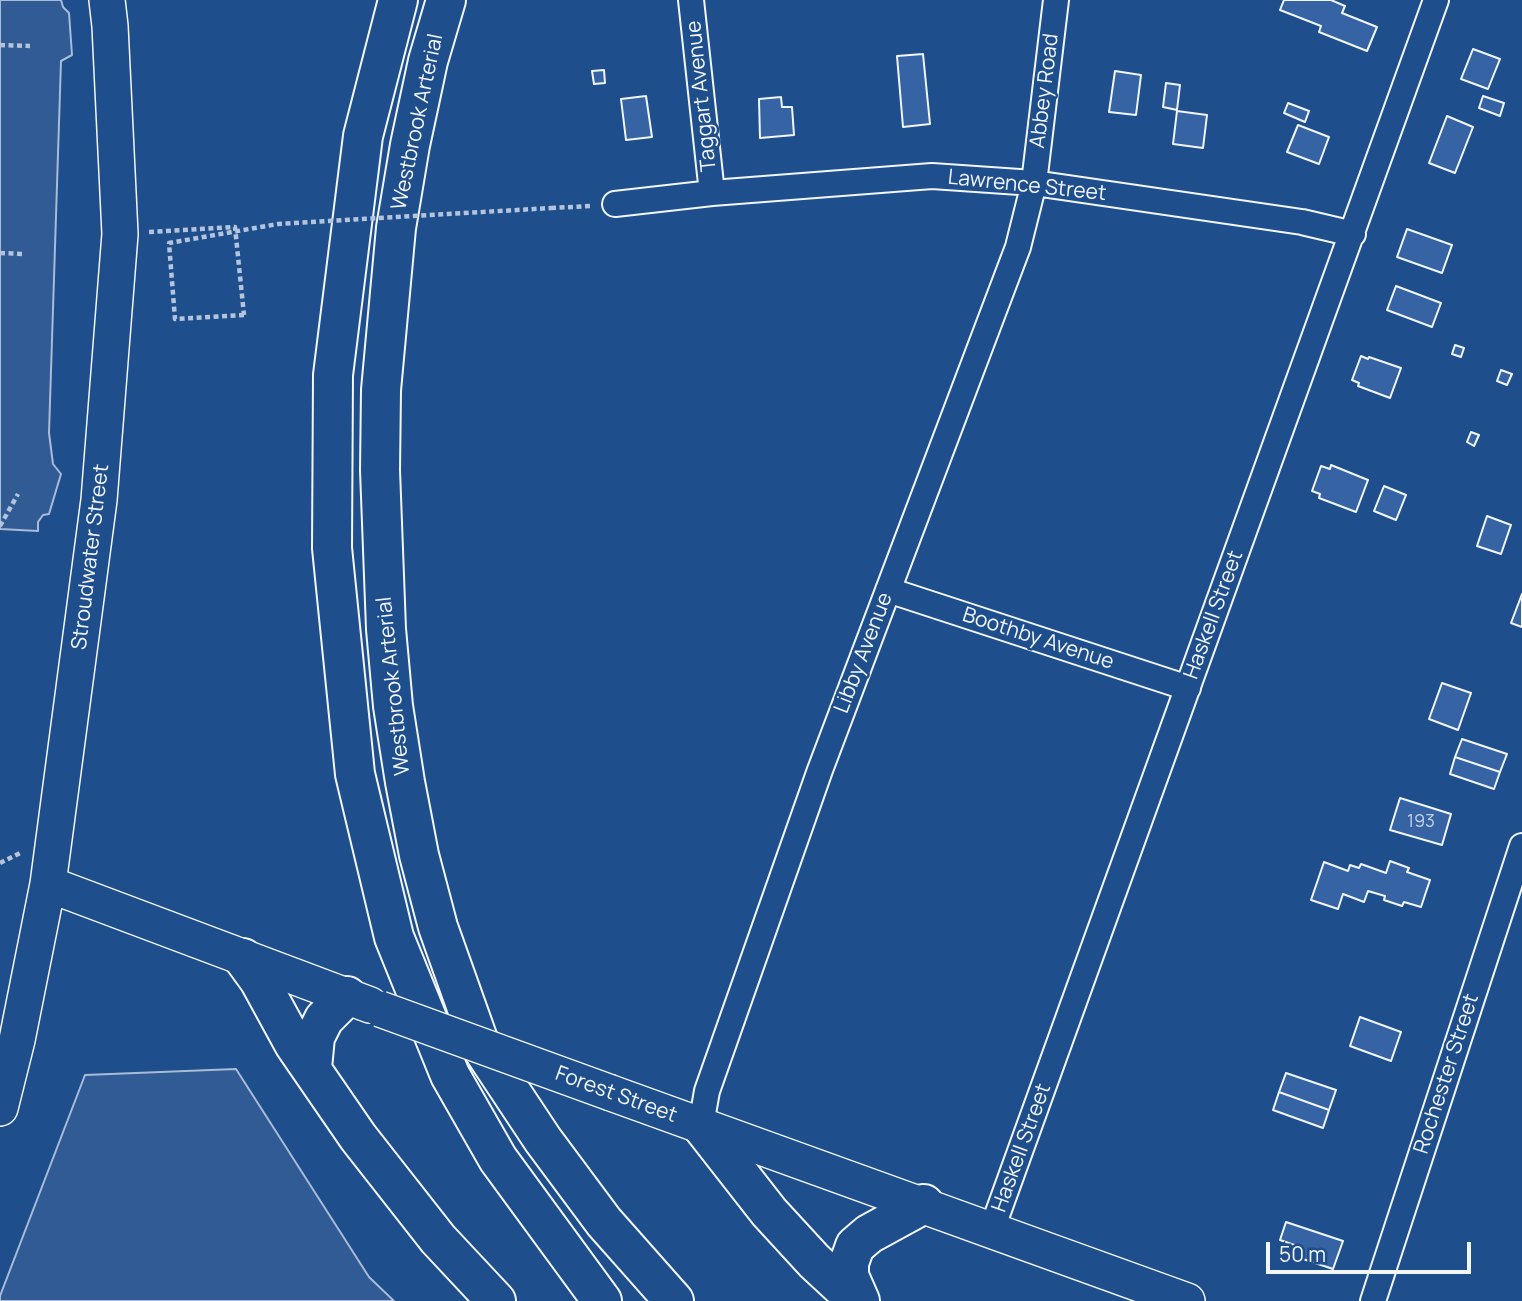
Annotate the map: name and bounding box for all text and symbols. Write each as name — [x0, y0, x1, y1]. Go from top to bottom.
street label: Taggart Avenue — [682, 19, 722, 173]
street label: Westbrook Arterial — [387, 32, 449, 212]
street label: Abbey Road — [1025, 32, 1065, 150]
street label: Lawrence Street — [946, 165, 1108, 207]
street label: Stroudwater Street — [67, 463, 115, 651]
street label: Haskell Street — [1179, 547, 1249, 683]
street label: Libby Avenue — [829, 589, 899, 717]
street label: Westbrook Arterial — [372, 595, 416, 777]
street label: Boothby Avenue — [959, 603, 1117, 675]
house number: 193 — [1407, 811, 1435, 833]
street label: Rochester Street — [1409, 991, 1485, 1157]
street label: Forest Street — [552, 1061, 680, 1129]
street label: Haskell Street — [987, 1080, 1057, 1216]
scale bar — [1270, 1228, 1475, 1272]
text: 50 m — [1279, 1240, 1326, 1268]

